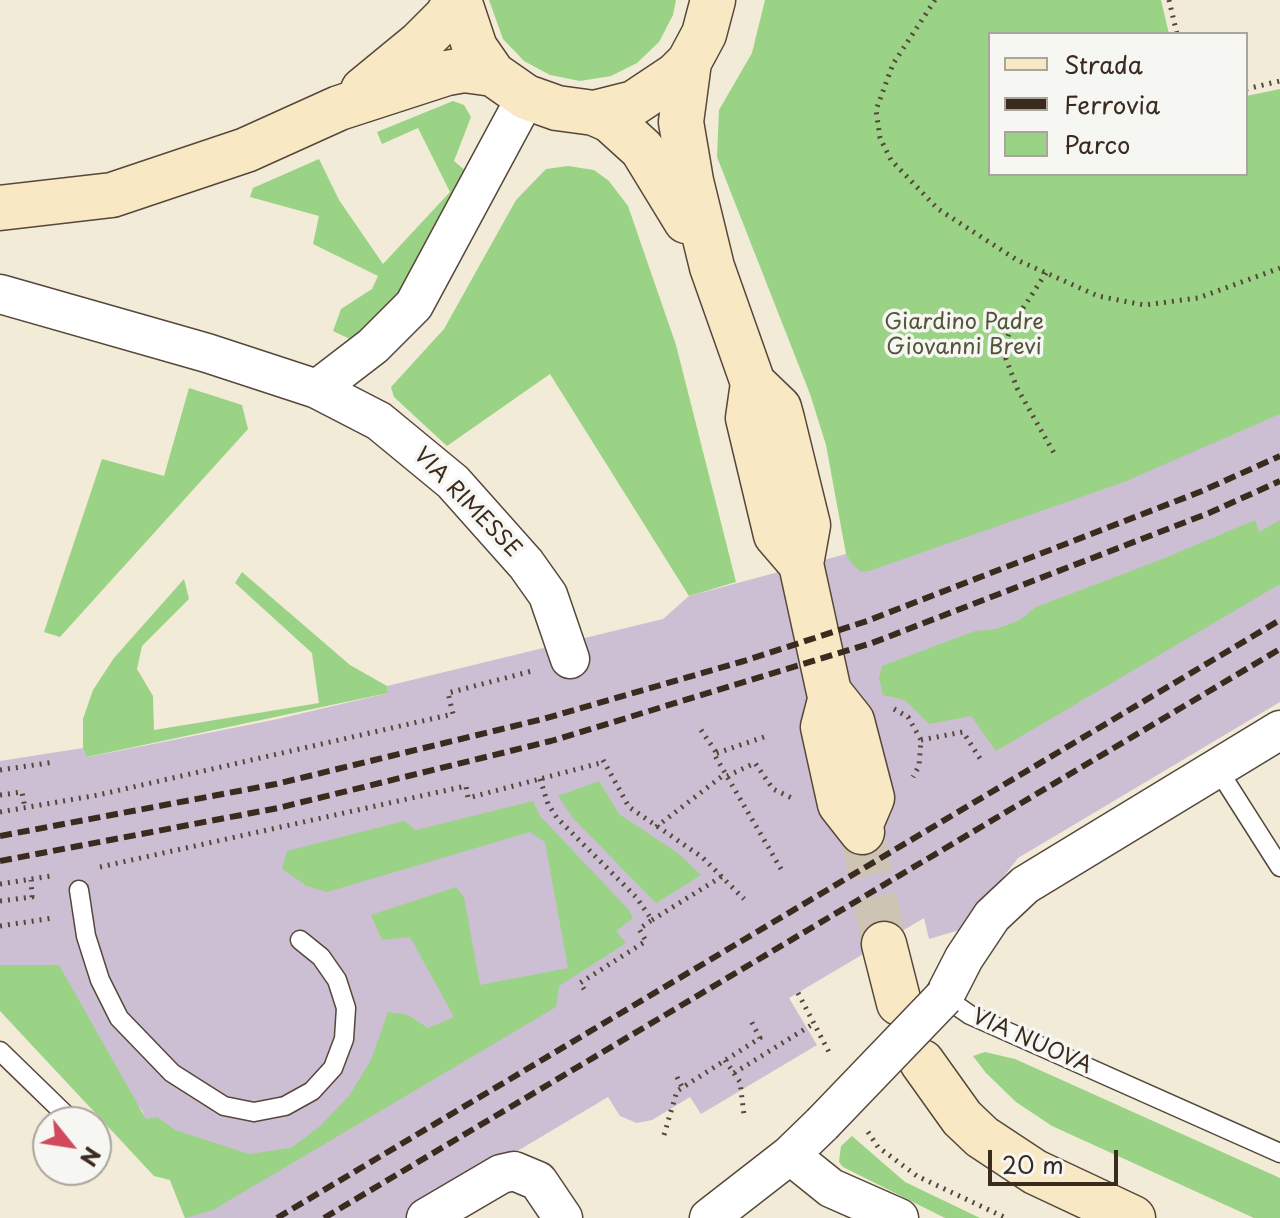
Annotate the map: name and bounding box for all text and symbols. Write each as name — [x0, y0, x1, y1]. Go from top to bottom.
legend — [988, 32, 1248, 176]
text: Strada — [1064, 46, 1143, 82]
text: Ferrovia — [1064, 86, 1160, 122]
text: Parco — [1064, 126, 1130, 162]
park label: Giardino Padre Giovanni Brevi — [884, 310, 1044, 362]
street label: VIA RIMESSE — [408, 443, 526, 563]
street label: VIA NUOVA — [968, 1004, 1096, 1080]
north arrow — [32, 1106, 112, 1186]
scale bar — [992, 1134, 1122, 1184]
text: N — [73, 1141, 110, 1173]
text: 20 m — [1002, 1146, 1064, 1182]

